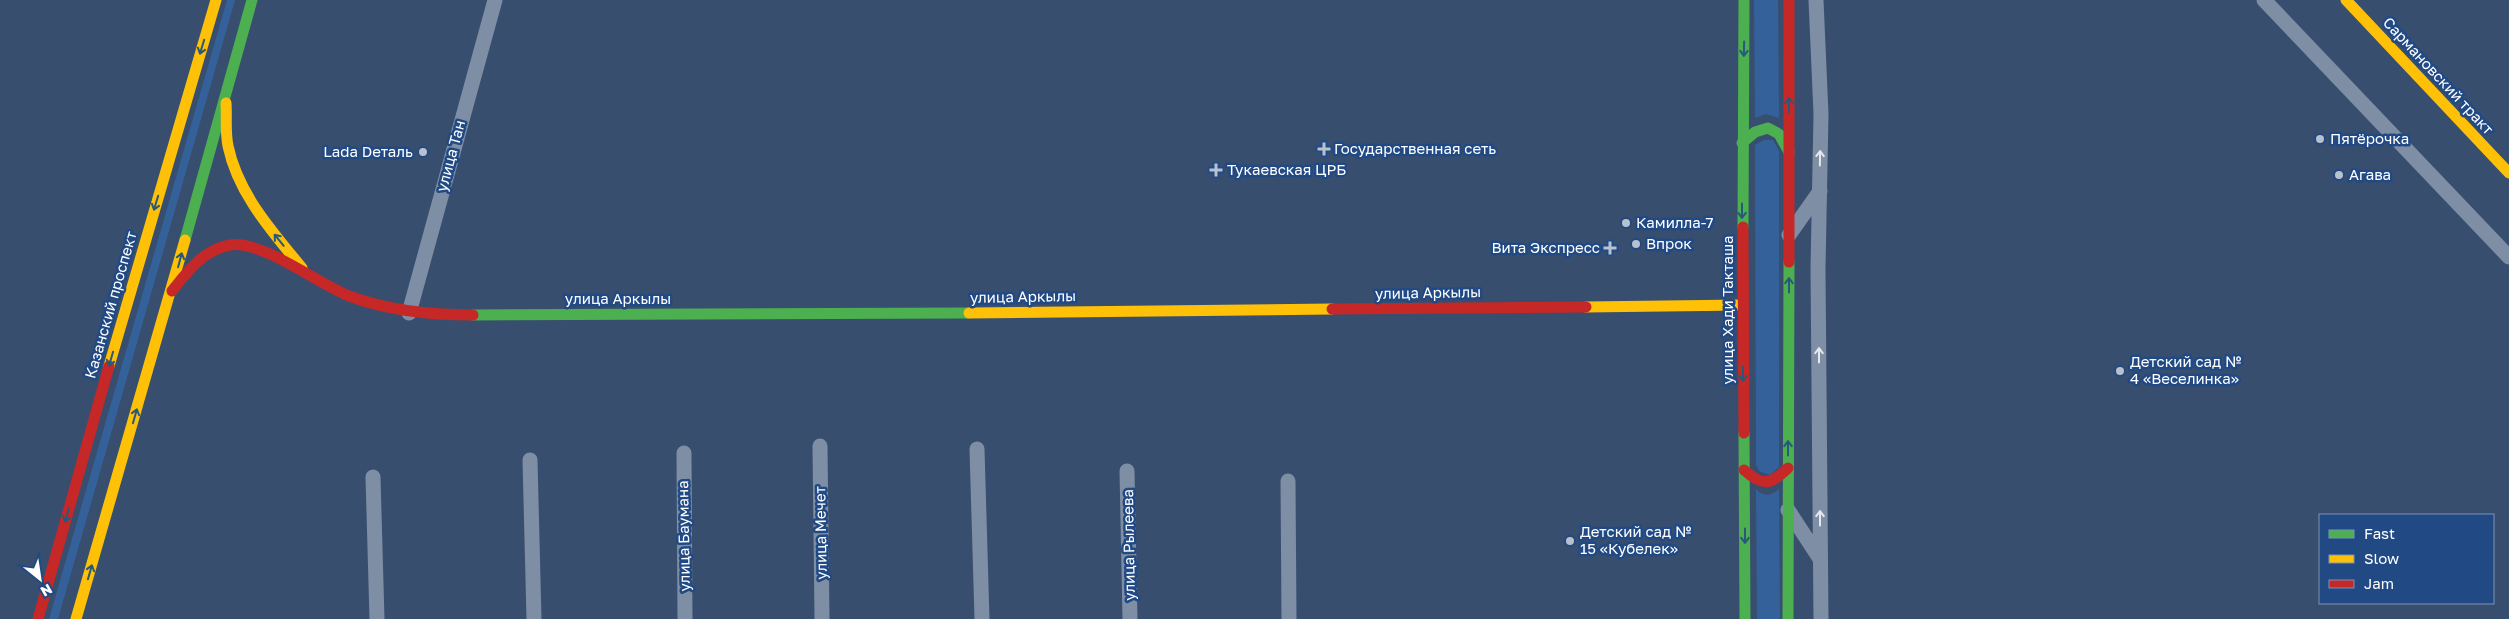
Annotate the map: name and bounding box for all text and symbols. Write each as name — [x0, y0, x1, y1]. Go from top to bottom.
street label: Сармановский тракт — [2380, 13, 2498, 138]
one-way arrow — [197, 38, 207, 54]
one-way arrow — [1739, 40, 1748, 56]
one-way arrow — [1784, 98, 1794, 114]
street label: улица Тан — [432, 118, 468, 193]
place label: Пятёрочка — [2330, 129, 2409, 147]
marker: Пятёрочка — [2314, 133, 2326, 145]
place label: Государственная сеть — [1334, 139, 1496, 157]
place label: Lada Dеталь — [323, 142, 413, 160]
marker: Государственная сеть — [1318, 143, 1330, 155]
marker: Lada Dеталь — [417, 146, 429, 158]
one-way arrow — [1815, 150, 1825, 166]
place label: Тукаевская ЦРБ — [1227, 160, 1346, 178]
marker: Тукаевская ЦРБ — [1209, 163, 1223, 177]
place label: Агава — [2349, 165, 2391, 183]
marker: Агава — [2333, 169, 2345, 181]
one-way arrow — [151, 194, 161, 210]
one-way arrow — [1737, 202, 1747, 219]
place label: Камилла-7 — [1636, 213, 1714, 231]
marker: Камилла-7 — [1620, 217, 1632, 229]
street label: Казанский проспект — [80, 228, 140, 380]
one-way arrow — [274, 234, 285, 247]
place label: Впрок — [1646, 234, 1692, 252]
street label: улица Хади Такташа — [1718, 235, 1736, 385]
place label: Вита Экспресс — [1492, 238, 1600, 256]
marker: Впрок — [1630, 238, 1642, 250]
marker: Вита Экспресс — [1604, 242, 1616, 254]
one-way arrow — [176, 252, 185, 268]
one-way arrow — [1784, 278, 1794, 294]
street label: улица Аркылы — [1375, 282, 1481, 302]
street label: улица Аркылы — [970, 286, 1076, 306]
street label: улица Аркылы — [565, 289, 671, 307]
one-way arrow — [1814, 348, 1824, 364]
one-way arrow — [105, 350, 115, 366]
place label: Детский сад № 4 «Веселинка» — [2130, 352, 2241, 387]
one-way arrow — [1738, 365, 1748, 381]
marker: Детский сад № 4 «Веселинка» — [2114, 365, 2126, 377]
one-way arrow — [131, 409, 141, 425]
one-way arrow — [1783, 440, 1793, 456]
street label: улица Баумана — [673, 480, 693, 592]
street label: улица Мечет — [810, 485, 830, 580]
street label: улица Рылеева — [1118, 489, 1138, 601]
one-way arrow — [62, 507, 71, 523]
one-way arrow — [1815, 510, 1825, 526]
legend — [2319, 514, 2494, 604]
place label: Детский сад № 15 «Кубелек» — [1580, 522, 1691, 557]
text: Fast — [2364, 524, 2395, 542]
one-way arrow — [1740, 528, 1750, 544]
marker: Детский сад № 15 «Кубелек» — [1564, 535, 1576, 547]
text: Slow — [2364, 549, 2399, 567]
north arrow — [15, 554, 65, 604]
one-way arrow — [85, 565, 95, 581]
text: Jam — [2364, 574, 2394, 592]
text: N — [38, 581, 56, 601]

